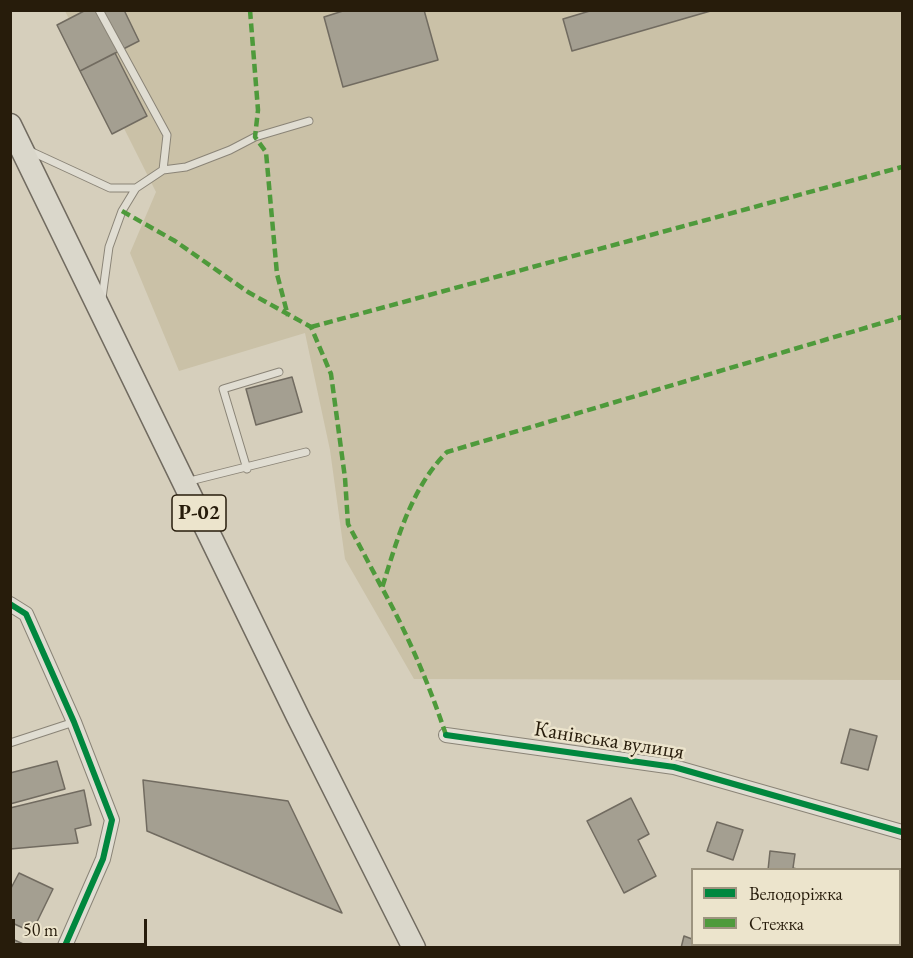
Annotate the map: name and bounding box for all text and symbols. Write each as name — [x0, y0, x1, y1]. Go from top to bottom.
road number: Р-02 — [172, 495, 226, 531]
street label: Канівська вулиця — [532, 716, 686, 766]
legend — [691, 868, 901, 946]
text: Велодоріжка — [749, 882, 843, 905]
scale bar — [15, 907, 150, 945]
text: Стежка — [749, 912, 804, 935]
text: 50 m — [23, 918, 58, 941]

